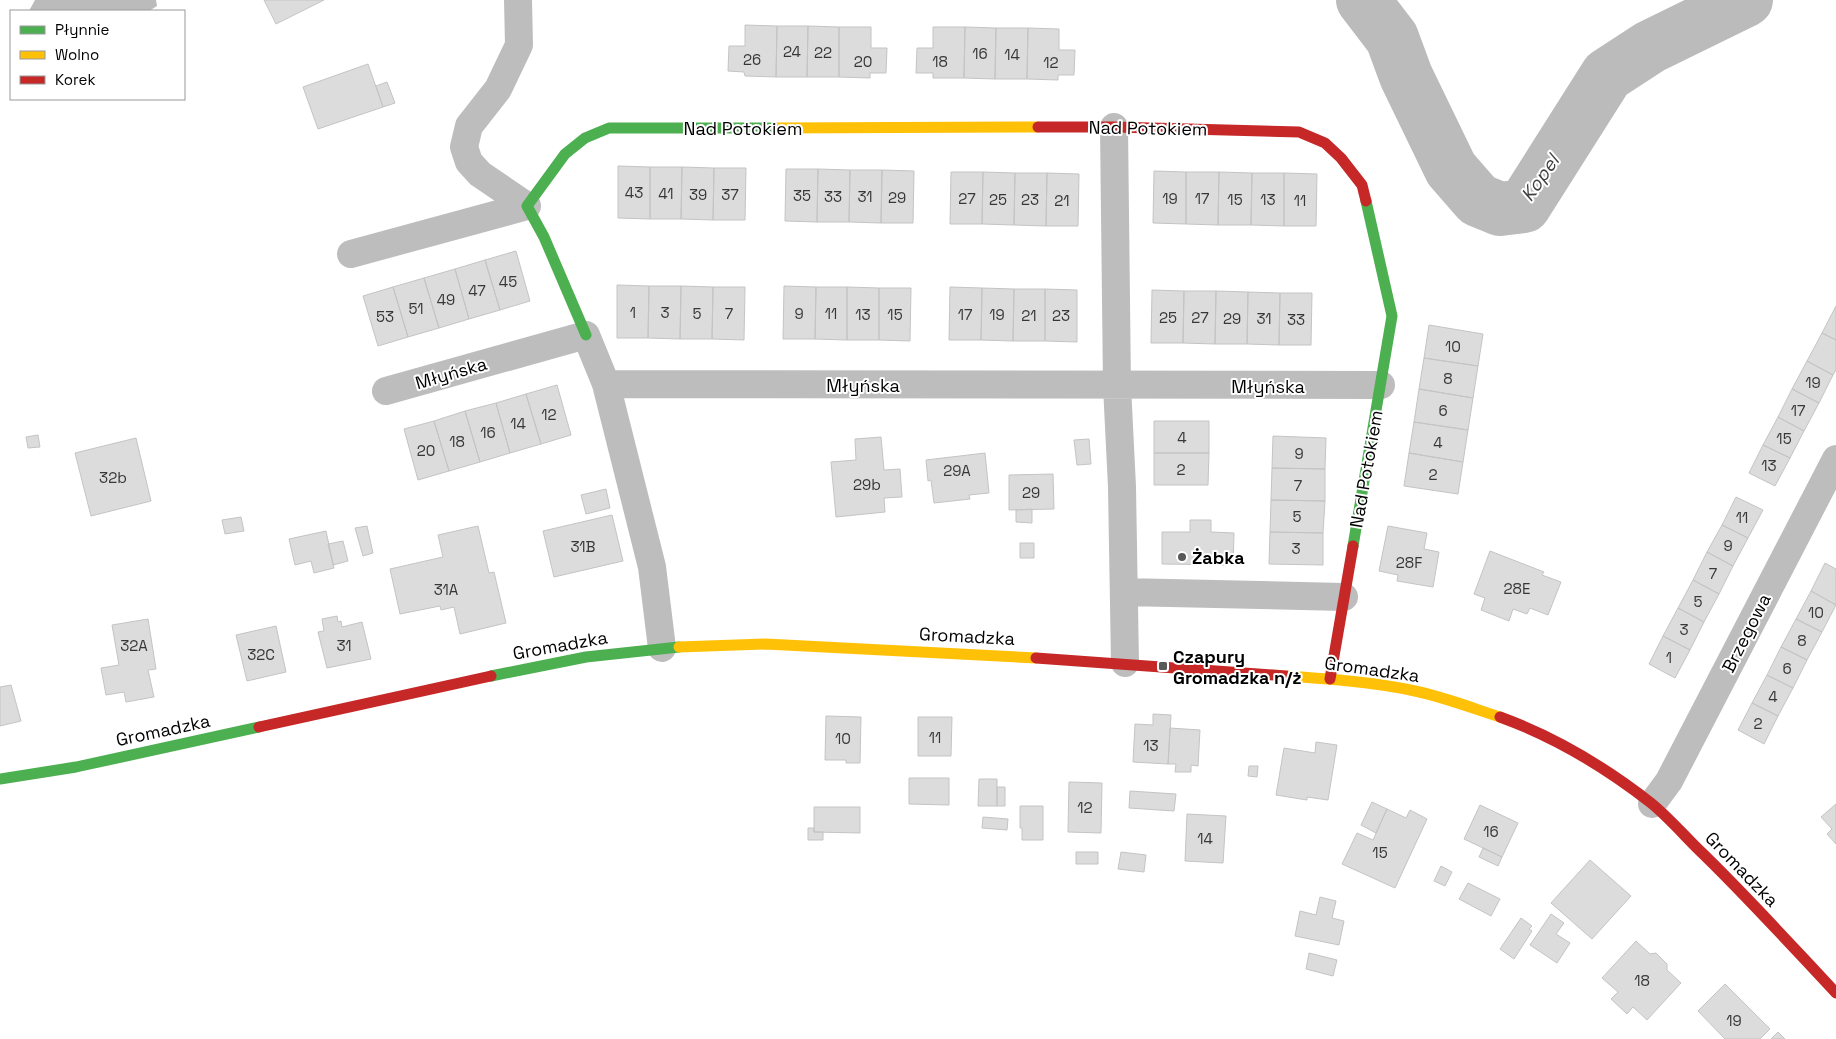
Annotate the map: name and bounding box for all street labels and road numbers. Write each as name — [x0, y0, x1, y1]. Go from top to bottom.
street label: Nad Potokiem — [1088, 115, 1208, 141]
street label: Nad Potokiem — [684, 117, 802, 140]
street label: Młyńska — [412, 352, 490, 394]
street label: Młyńska — [826, 374, 900, 397]
street label: Młyńska — [1231, 375, 1305, 398]
street label: Nad Potokiem — [1344, 408, 1388, 530]
street label: Brzegowa — [1716, 590, 1776, 676]
street label: Gromadzka — [919, 622, 1015, 650]
street label: Gromadzka — [511, 625, 609, 665]
street label: Gromadzka — [1323, 651, 1421, 687]
street label: Gromadzka — [114, 709, 212, 751]
street label: Gromadzka — [1700, 827, 1784, 911]

